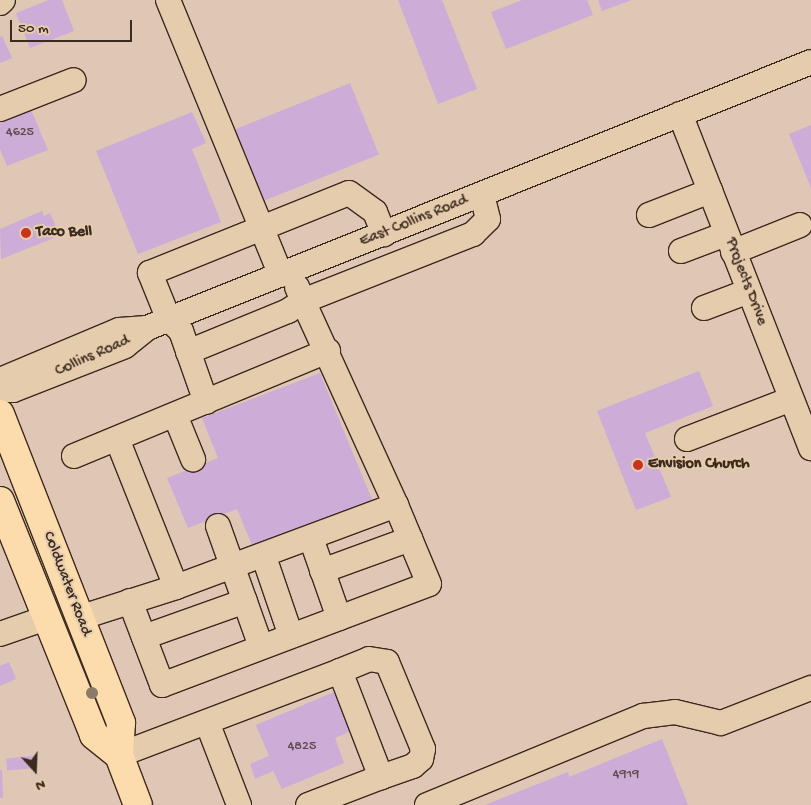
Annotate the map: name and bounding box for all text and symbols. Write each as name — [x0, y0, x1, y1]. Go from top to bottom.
scale bar — [12, 10, 135, 42]
text: 50 m — [18, 20, 49, 38]
house number: 4625 — [6, 125, 34, 141]
street label: East Collins Road — [357, 192, 471, 252]
place label: Taco Bell — [36, 223, 92, 243]
marker: Taco Bell — [20, 227, 32, 239]
street label: Projects Drive — [720, 236, 770, 328]
street label: Collins Road — [53, 332, 133, 382]
place label: Envision Church — [648, 455, 750, 475]
marker: Envision Church — [632, 459, 644, 471]
street label: Coldwater Road — [37, 529, 95, 639]
house number: 4825 — [288, 739, 316, 755]
north arrow — [10, 745, 60, 795]
house number: 4919 — [613, 767, 639, 783]
text: N — [33, 775, 48, 794]

